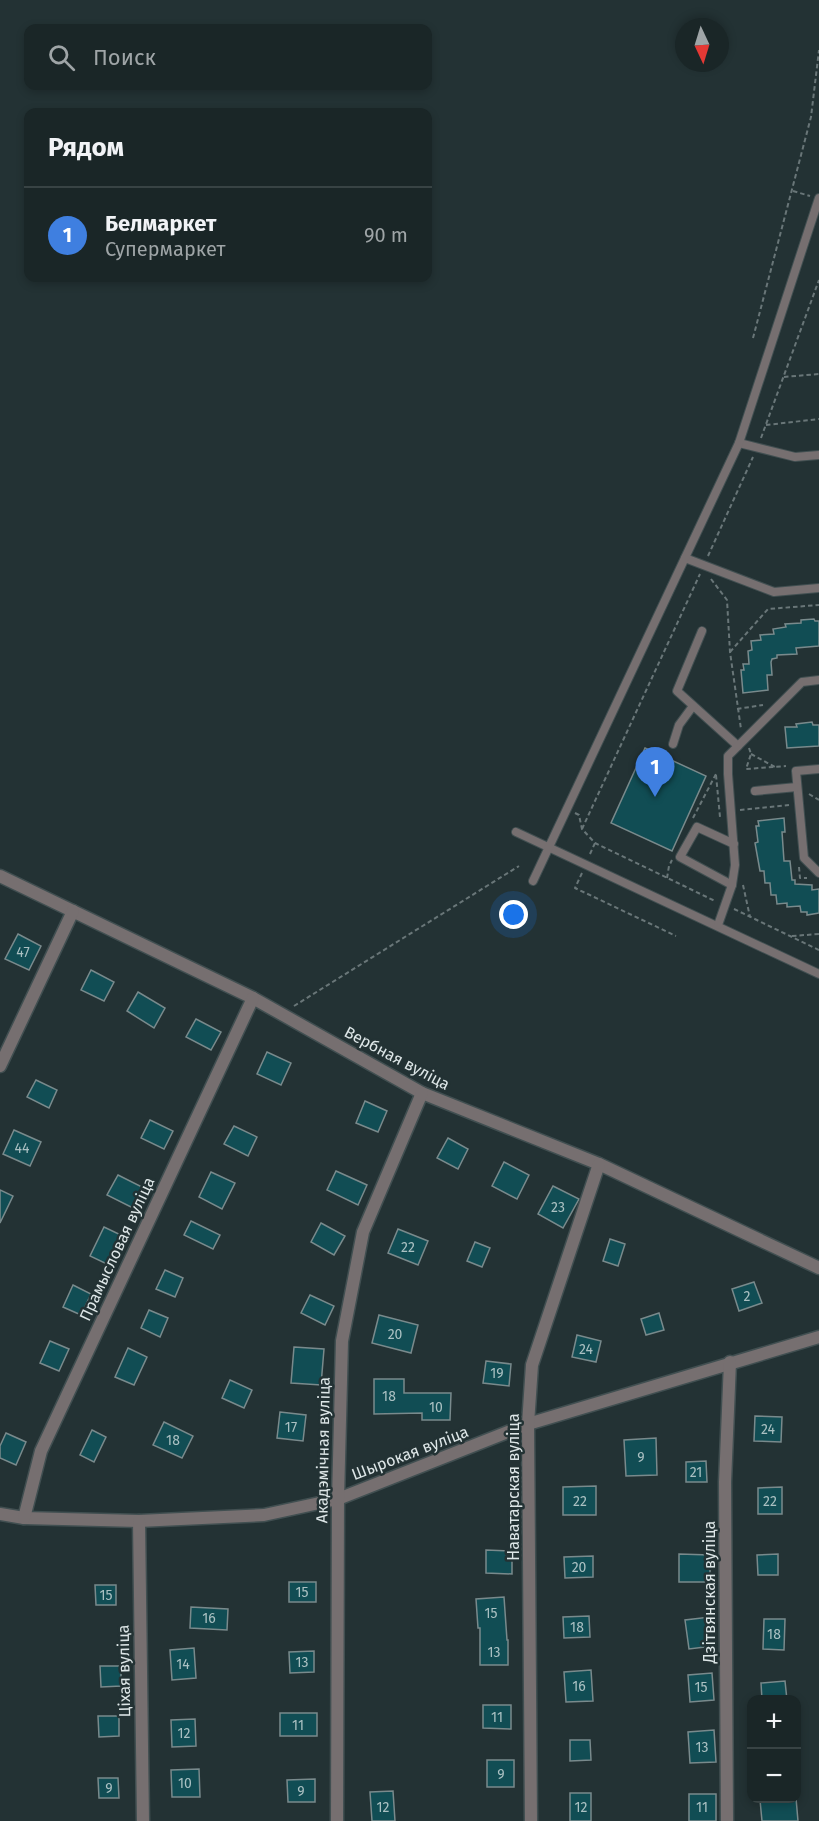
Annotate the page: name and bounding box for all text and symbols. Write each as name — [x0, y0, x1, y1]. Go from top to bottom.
north arrow — [675, 18, 729, 72]
search box — [24, 24, 432, 90]
icon: search — [45, 41, 78, 74]
text: Поиск — [93, 44, 156, 71]
text: Рядом — [48, 132, 124, 163]
text: Белмаркет — [105, 210, 216, 237]
text: 1 — [63, 223, 72, 247]
text: 90 m — [364, 223, 408, 247]
text: Супермаркет — [105, 237, 225, 261]
pin: 1 — [636, 748, 674, 797]
your location — [499, 900, 528, 929]
house number: 47 — [16, 944, 30, 961]
street label: Вербная вуліца — [341, 1022, 453, 1094]
house number: 44 — [15, 1140, 30, 1157]
street label: Прамысловая вуліца — [75, 1174, 159, 1324]
house number: 23 — [551, 1199, 565, 1216]
house number: 22 — [401, 1239, 415, 1256]
house number: 2 — [744, 1288, 751, 1305]
house number: 20 — [388, 1326, 403, 1343]
house number: 24 — [579, 1341, 594, 1358]
house number: 19 — [490, 1365, 504, 1382]
street label: Акадэмічная вуліца — [312, 1377, 334, 1523]
house number: 18 — [382, 1388, 396, 1405]
house number: 10 — [429, 1399, 443, 1416]
street label: Наватарская вуліца — [504, 1413, 523, 1561]
house number: 17 — [285, 1419, 297, 1436]
house number: 24 — [761, 1421, 776, 1438]
street label: Шырокая вуліца — [349, 1422, 471, 1484]
house number: 18 — [166, 1432, 180, 1449]
house number: 9 — [637, 1449, 645, 1466]
house number: 21 — [690, 1464, 702, 1481]
house number: 22 — [573, 1493, 587, 1510]
house number: 22 — [763, 1493, 777, 1510]
street label: Дзітвянская вуліца — [700, 1521, 719, 1664]
house number: 20 — [572, 1559, 587, 1576]
house number: 15 — [295, 1584, 309, 1601]
house number: 15 — [99, 1587, 113, 1604]
house number: 15 — [484, 1605, 498, 1622]
house number: 16 — [202, 1610, 216, 1627]
house number: 18 — [570, 1619, 584, 1636]
street label: Ціхая вуліца — [114, 1624, 134, 1718]
house number: 18 — [767, 1626, 781, 1643]
house number: 13 — [487, 1644, 501, 1661]
house number: 13 — [295, 1654, 309, 1671]
house number: 14 — [176, 1656, 190, 1673]
house number: 16 — [572, 1678, 586, 1695]
house number: 15 — [694, 1679, 708, 1696]
map controls — [747, 1695, 801, 1803]
button: + — [747, 1695, 801, 1749]
house number: 11 — [491, 1709, 503, 1726]
house number: 11 — [292, 1717, 304, 1734]
house number: 12 — [178, 1725, 191, 1742]
house number: 13 — [695, 1739, 709, 1756]
button: − — [747, 1749, 801, 1803]
house number: 9 — [497, 1766, 505, 1783]
house number: 10 — [178, 1775, 192, 1792]
house number: 9 — [105, 1780, 113, 1797]
house number: 9 — [297, 1783, 305, 1800]
house number: 12 — [377, 1799, 390, 1816]
house number: 12 — [575, 1799, 588, 1816]
house number: 11 — [696, 1799, 708, 1816]

